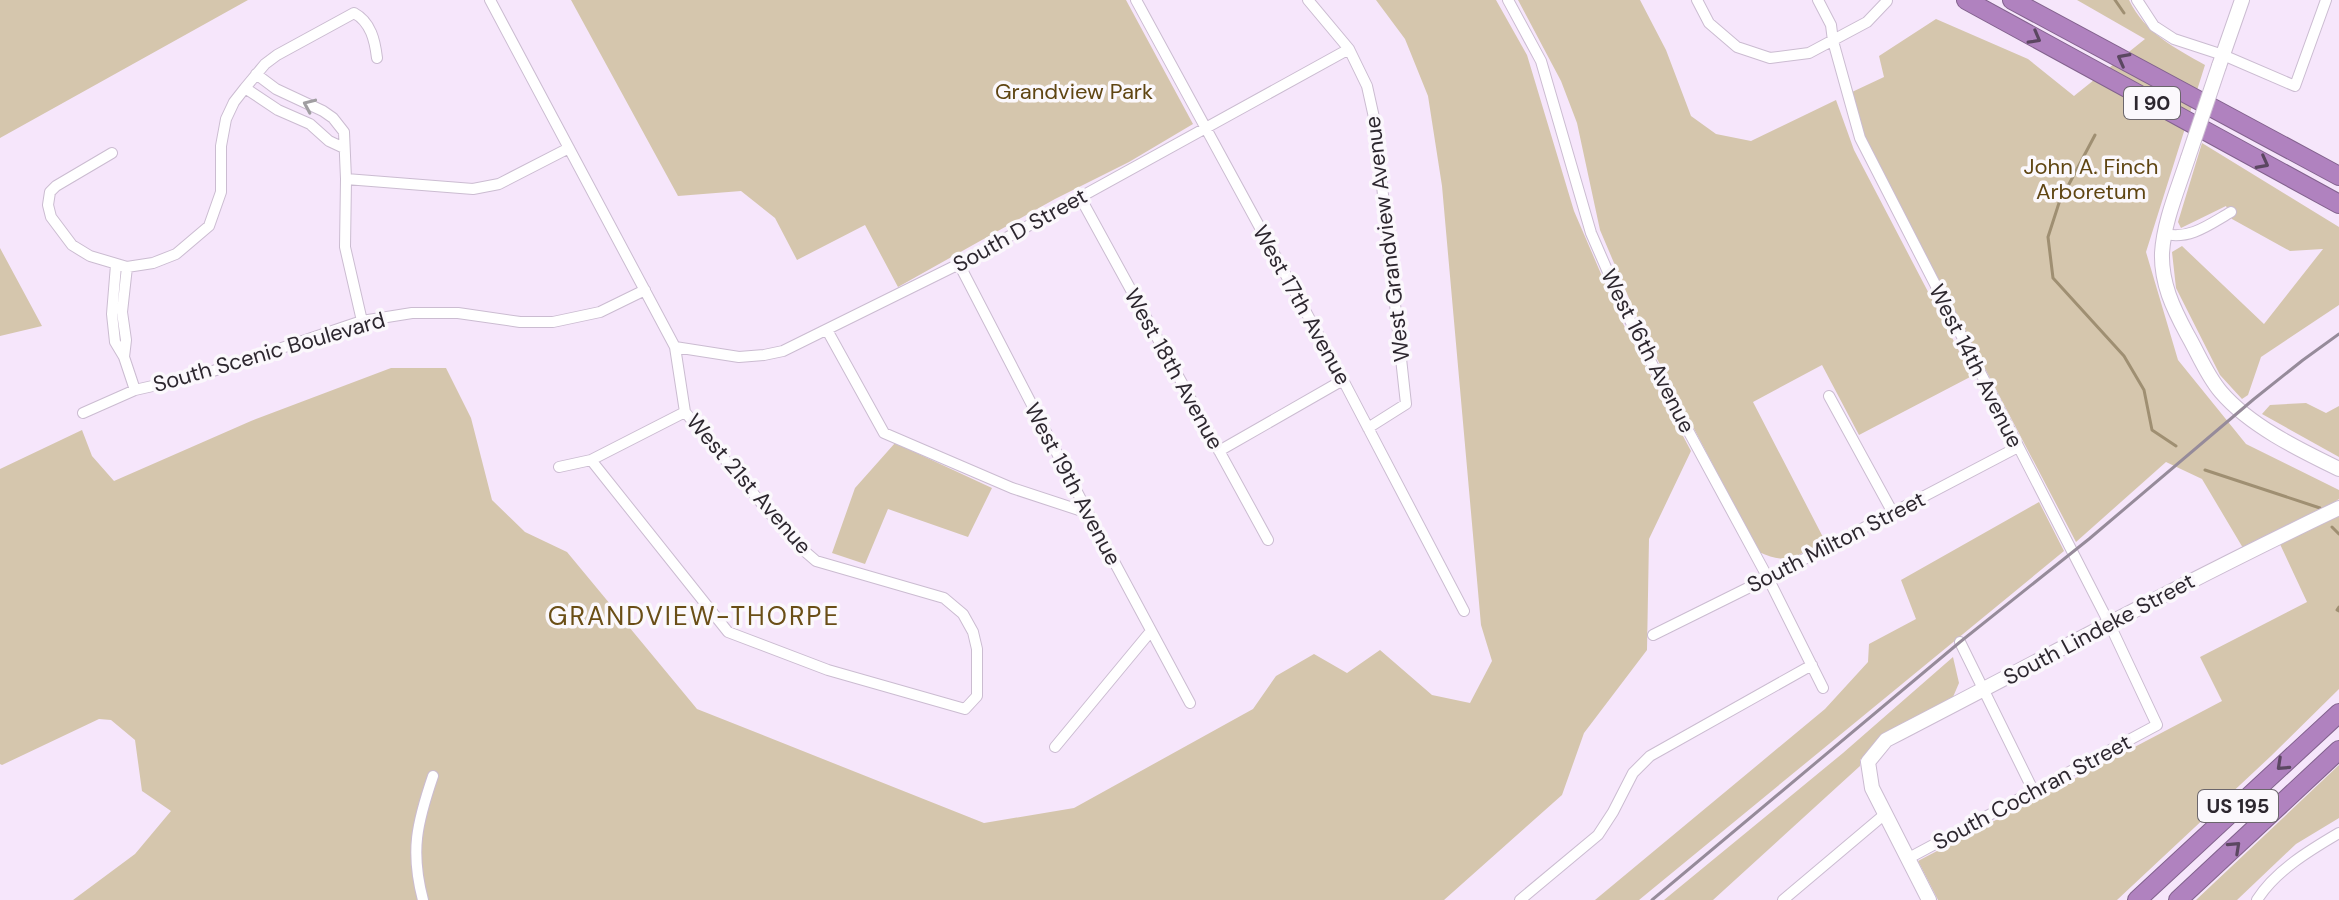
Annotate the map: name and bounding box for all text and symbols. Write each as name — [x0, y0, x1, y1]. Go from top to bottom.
one-way arrow — [2026, 28, 2040, 44]
one-way arrow — [2117, 53, 2131, 69]
park label: Grandview Park — [995, 77, 1153, 106]
road number: I 90 — [2124, 87, 2180, 119]
one-way arrow — [303, 98, 317, 114]
street label: West Grandview Avenue — [1358, 115, 1416, 363]
park label: John A. Finch Arboretum — [2024, 152, 2158, 206]
one-way arrow — [2254, 153, 2268, 169]
street label: South D Street — [948, 181, 1092, 279]
street label: West 17th Avenue — [1246, 220, 1358, 390]
street label: West 16th Avenue — [1594, 264, 1702, 438]
street label: West 14th Avenue — [1922, 279, 2030, 453]
street label: West 18th Avenue — [1118, 283, 1230, 455]
street label: South Scenic Boulevard — [150, 305, 388, 399]
street label: West 19th Avenue — [1018, 398, 1128, 570]
street label: West 21st Avenue — [680, 408, 818, 560]
street label: South Milton Street — [1742, 484, 1930, 600]
street label: South Lindeke Street — [1998, 566, 2200, 692]
district label: GRANDVIEW-THORPE — [548, 599, 840, 633]
street label: South Cochran Street — [1928, 727, 2136, 857]
one-way arrow — [2276, 756, 2291, 770]
road number: US 195 — [2198, 790, 2278, 822]
one-way arrow — [2226, 842, 2241, 856]

